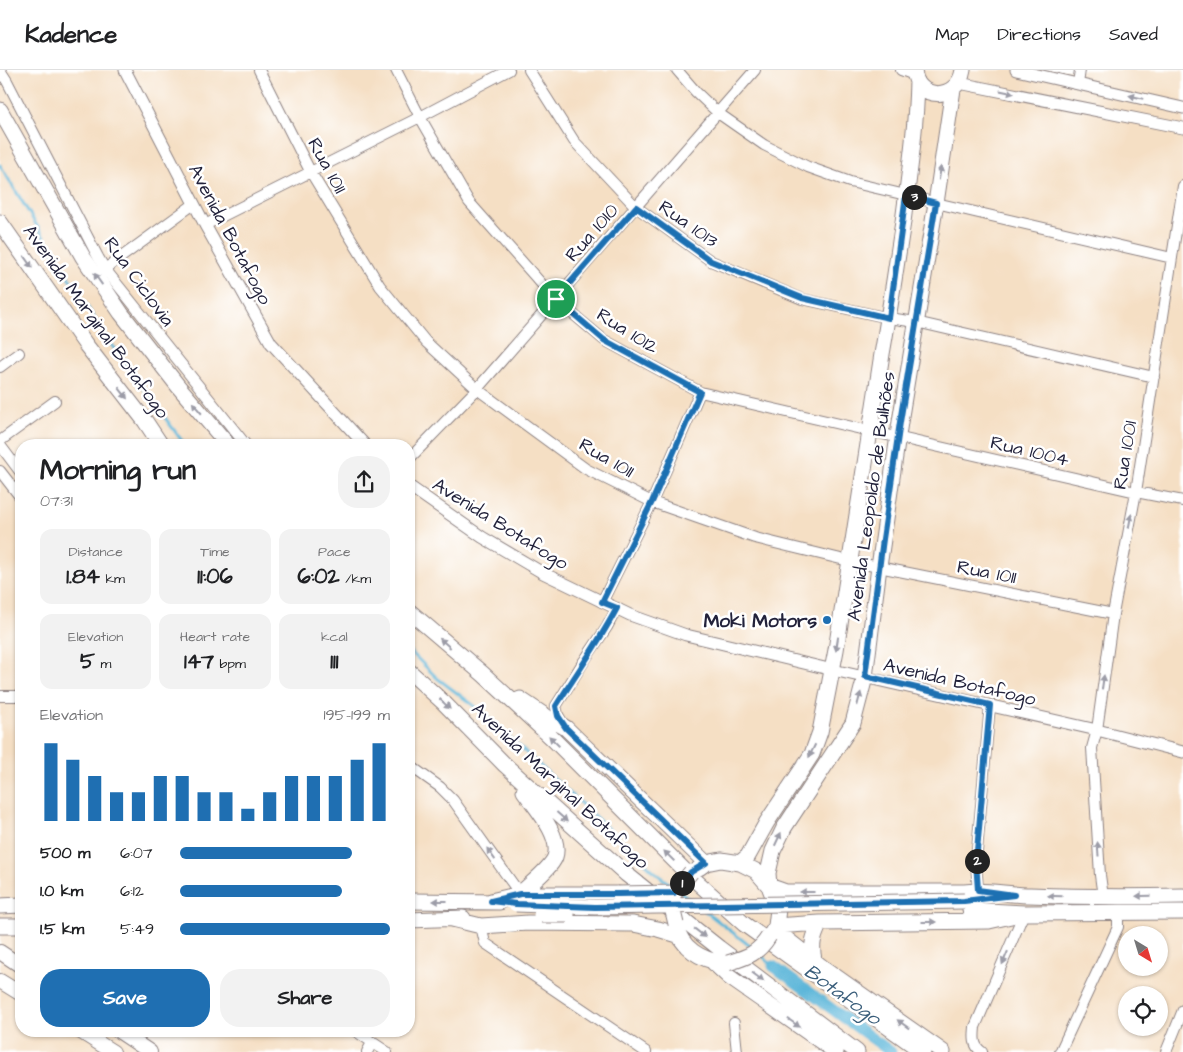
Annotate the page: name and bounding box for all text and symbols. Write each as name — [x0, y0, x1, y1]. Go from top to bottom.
text: Kadence — [25, 18, 117, 52]
text: Map — [935, 22, 969, 47]
text: Directions — [997, 22, 1081, 47]
text: Saved — [1109, 22, 1158, 47]
one-way arrow — [999, 89, 1015, 97]
one-way arrow — [1128, 93, 1143, 101]
street label: Rua 1011 — [300, 133, 353, 199]
street label: Avenida Botafogo — [180, 160, 278, 311]
one-way arrow — [937, 165, 945, 181]
pin: 3 — [902, 184, 926, 210]
text: 3 — [911, 187, 918, 207]
street label: Rua 1013 — [653, 194, 724, 255]
street label: Rua 1010 — [559, 198, 625, 268]
street label: Avenida Marginal Botafogo — [15, 219, 176, 425]
street label: Rua Ciclovia — [97, 232, 181, 333]
one-way arrow — [23, 255, 33, 268]
one-way arrow — [93, 272, 103, 286]
pin — [535, 278, 577, 320]
icon: arrive — [542, 285, 570, 313]
street label: Rua 1012 — [591, 302, 663, 361]
street label: Avenida Leopoldo de Bulhões — [841, 370, 902, 623]
one-way arrow — [118, 386, 129, 399]
one-way arrow — [191, 401, 202, 414]
street label: Rua 1001 — [1107, 418, 1144, 492]
street label: Rua 1004 — [988, 429, 1072, 474]
street label: Rua 1011 — [574, 432, 639, 485]
text: Morning run — [40, 451, 196, 490]
button: share — [338, 456, 390, 508]
street label: Avenida Botafogo — [426, 472, 574, 578]
text: 07:31 — [40, 490, 73, 512]
one-way arrow — [1127, 513, 1135, 529]
text: Distance — [68, 542, 123, 562]
text: Time — [200, 542, 230, 562]
text: Pace — [318, 542, 351, 562]
street label: Rua 1011 — [955, 554, 1019, 592]
text: 1.84 — [66, 562, 100, 591]
text: 11:06 — [197, 562, 233, 591]
text: 6:02 — [298, 562, 340, 591]
text: km — [100, 569, 125, 589]
text: /km — [340, 569, 371, 589]
place label: Moki Motors — [704, 608, 817, 635]
marker: Moki Motors — [821, 614, 833, 626]
text: Elevation — [68, 627, 123, 647]
text: Heart rate — [180, 627, 250, 647]
text: kcal — [321, 627, 348, 647]
one-way arrow — [833, 636, 841, 652]
one-way arrow — [440, 637, 452, 649]
text: 5 — [80, 647, 95, 676]
text: 147 — [184, 647, 214, 676]
text: 111 — [330, 647, 338, 676]
street label: Avenida Botafogo — [881, 652, 1039, 714]
text: m — [95, 654, 111, 674]
text: bpm — [214, 654, 246, 674]
one-way arrow — [1100, 673, 1108, 689]
one-way arrow — [855, 692, 863, 707]
street label: Avenida Marginal Botafogo — [465, 696, 655, 877]
one-way arrow — [438, 698, 450, 710]
text: Elevation — [40, 704, 103, 726]
text: 195–199 m — [323, 704, 390, 726]
one-way arrow — [548, 735, 560, 747]
one-way arrow — [808, 743, 817, 758]
one-way arrow — [556, 811, 568, 823]
one-way arrow — [775, 832, 783, 846]
one-way arrow — [1094, 840, 1102, 856]
text: 500 m — [40, 842, 90, 864]
text: 6:07 — [120, 842, 153, 864]
one-way arrow — [486, 848, 496, 861]
pin: 2 — [964, 848, 990, 874]
one-way arrow — [664, 850, 676, 862]
text: 2 — [973, 851, 982, 871]
pin: 1 — [670, 870, 694, 896]
text: 1 — [682, 873, 683, 893]
text: 1.0 km — [40, 880, 83, 902]
text: 6:12 — [120, 880, 144, 902]
one-way arrow — [799, 888, 815, 896]
one-way arrow — [1046, 892, 1062, 900]
one-way arrow — [1135, 893, 1151, 901]
one-way arrow — [432, 897, 448, 905]
text: 1.5 km — [40, 918, 84, 940]
text: 5:49 — [120, 918, 154, 940]
one-way arrow — [921, 918, 937, 926]
north arrow — [1118, 926, 1168, 976]
map controls — [1118, 926, 1168, 1036]
one-way arrow — [693, 927, 706, 938]
one-way arrow — [1000, 951, 1008, 965]
water label: Botafogo — [798, 957, 888, 1034]
button: Save — [40, 969, 210, 1027]
button: Share — [220, 969, 390, 1027]
one-way arrow — [751, 972, 765, 982]
button: locate — [1118, 986, 1168, 1036]
one-way arrow — [787, 1018, 800, 1028]
one-way arrow — [896, 1019, 910, 1029]

